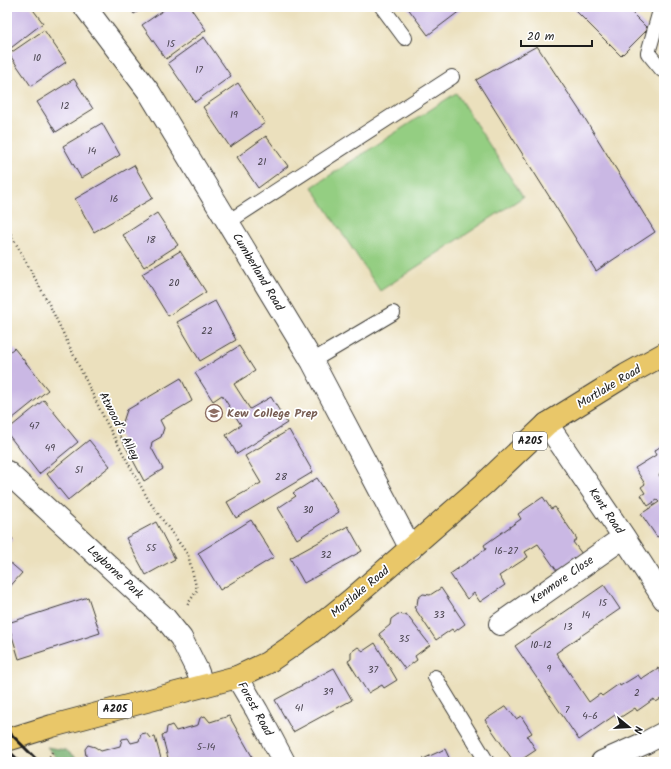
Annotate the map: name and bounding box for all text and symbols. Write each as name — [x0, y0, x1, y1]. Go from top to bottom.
scale bar — [521, 22, 592, 48]
text: 20 m — [527, 27, 555, 46]
house number: 15 — [167, 36, 176, 52]
house number: 10 — [33, 50, 41, 66]
house number: 17 — [195, 62, 203, 78]
house number: 12 — [61, 98, 70, 114]
house number: 19 — [230, 107, 238, 123]
house number: 14 — [88, 143, 97, 159]
house number: 21 — [258, 154, 266, 170]
house number: 16 — [110, 191, 118, 207]
street label: Cumberland Road — [227, 229, 289, 315]
house number: 18 — [146, 232, 157, 248]
house number: 20 — [169, 275, 179, 291]
house number: 22 — [201, 323, 213, 339]
street label: Mortlake Road — [573, 360, 646, 414]
street label: Atwood’s Alley — [94, 389, 145, 464]
school or university icon: Kew College Prep — [204, 403, 224, 423]
place label: Kew College Prep — [227, 404, 318, 423]
house number: 47 — [29, 418, 39, 434]
road number: A205 — [513, 432, 547, 450]
house number: 49 — [45, 440, 55, 456]
house number: 51 — [75, 462, 83, 478]
house number: 28 — [275, 469, 288, 485]
street label: Kent Road — [583, 484, 629, 539]
house number: 30 — [303, 502, 313, 518]
house number: 55 — [146, 540, 157, 556]
street label: Leyborne Park — [82, 541, 148, 604]
house number: 16-27 — [494, 543, 518, 559]
house number: 32 — [320, 547, 332, 563]
street label: Kenmore Close — [526, 551, 598, 609]
street label: Mortlake Road — [326, 561, 394, 622]
house number: 15 — [599, 595, 608, 611]
house number: 33 — [433, 607, 445, 623]
house number: 14 — [582, 607, 591, 623]
house number: 13 — [564, 619, 573, 635]
house number: 35 — [398, 631, 410, 647]
house number: 10-12 — [530, 637, 552, 653]
house number: 9 — [547, 661, 552, 677]
house number: 37 — [368, 662, 379, 678]
street label: Forest Road — [232, 678, 278, 741]
house number: 39 — [323, 684, 333, 700]
house number: 2 — [634, 685, 640, 701]
road number: A205 — [98, 700, 132, 718]
house number: 41 — [295, 700, 303, 716]
house number: 7 — [565, 702, 570, 718]
north arrow — [609, 707, 649, 747]
house number: 4-6 — [582, 708, 598, 724]
text: N — [628, 724, 647, 736]
house number: 5-14 — [197, 739, 216, 755]

